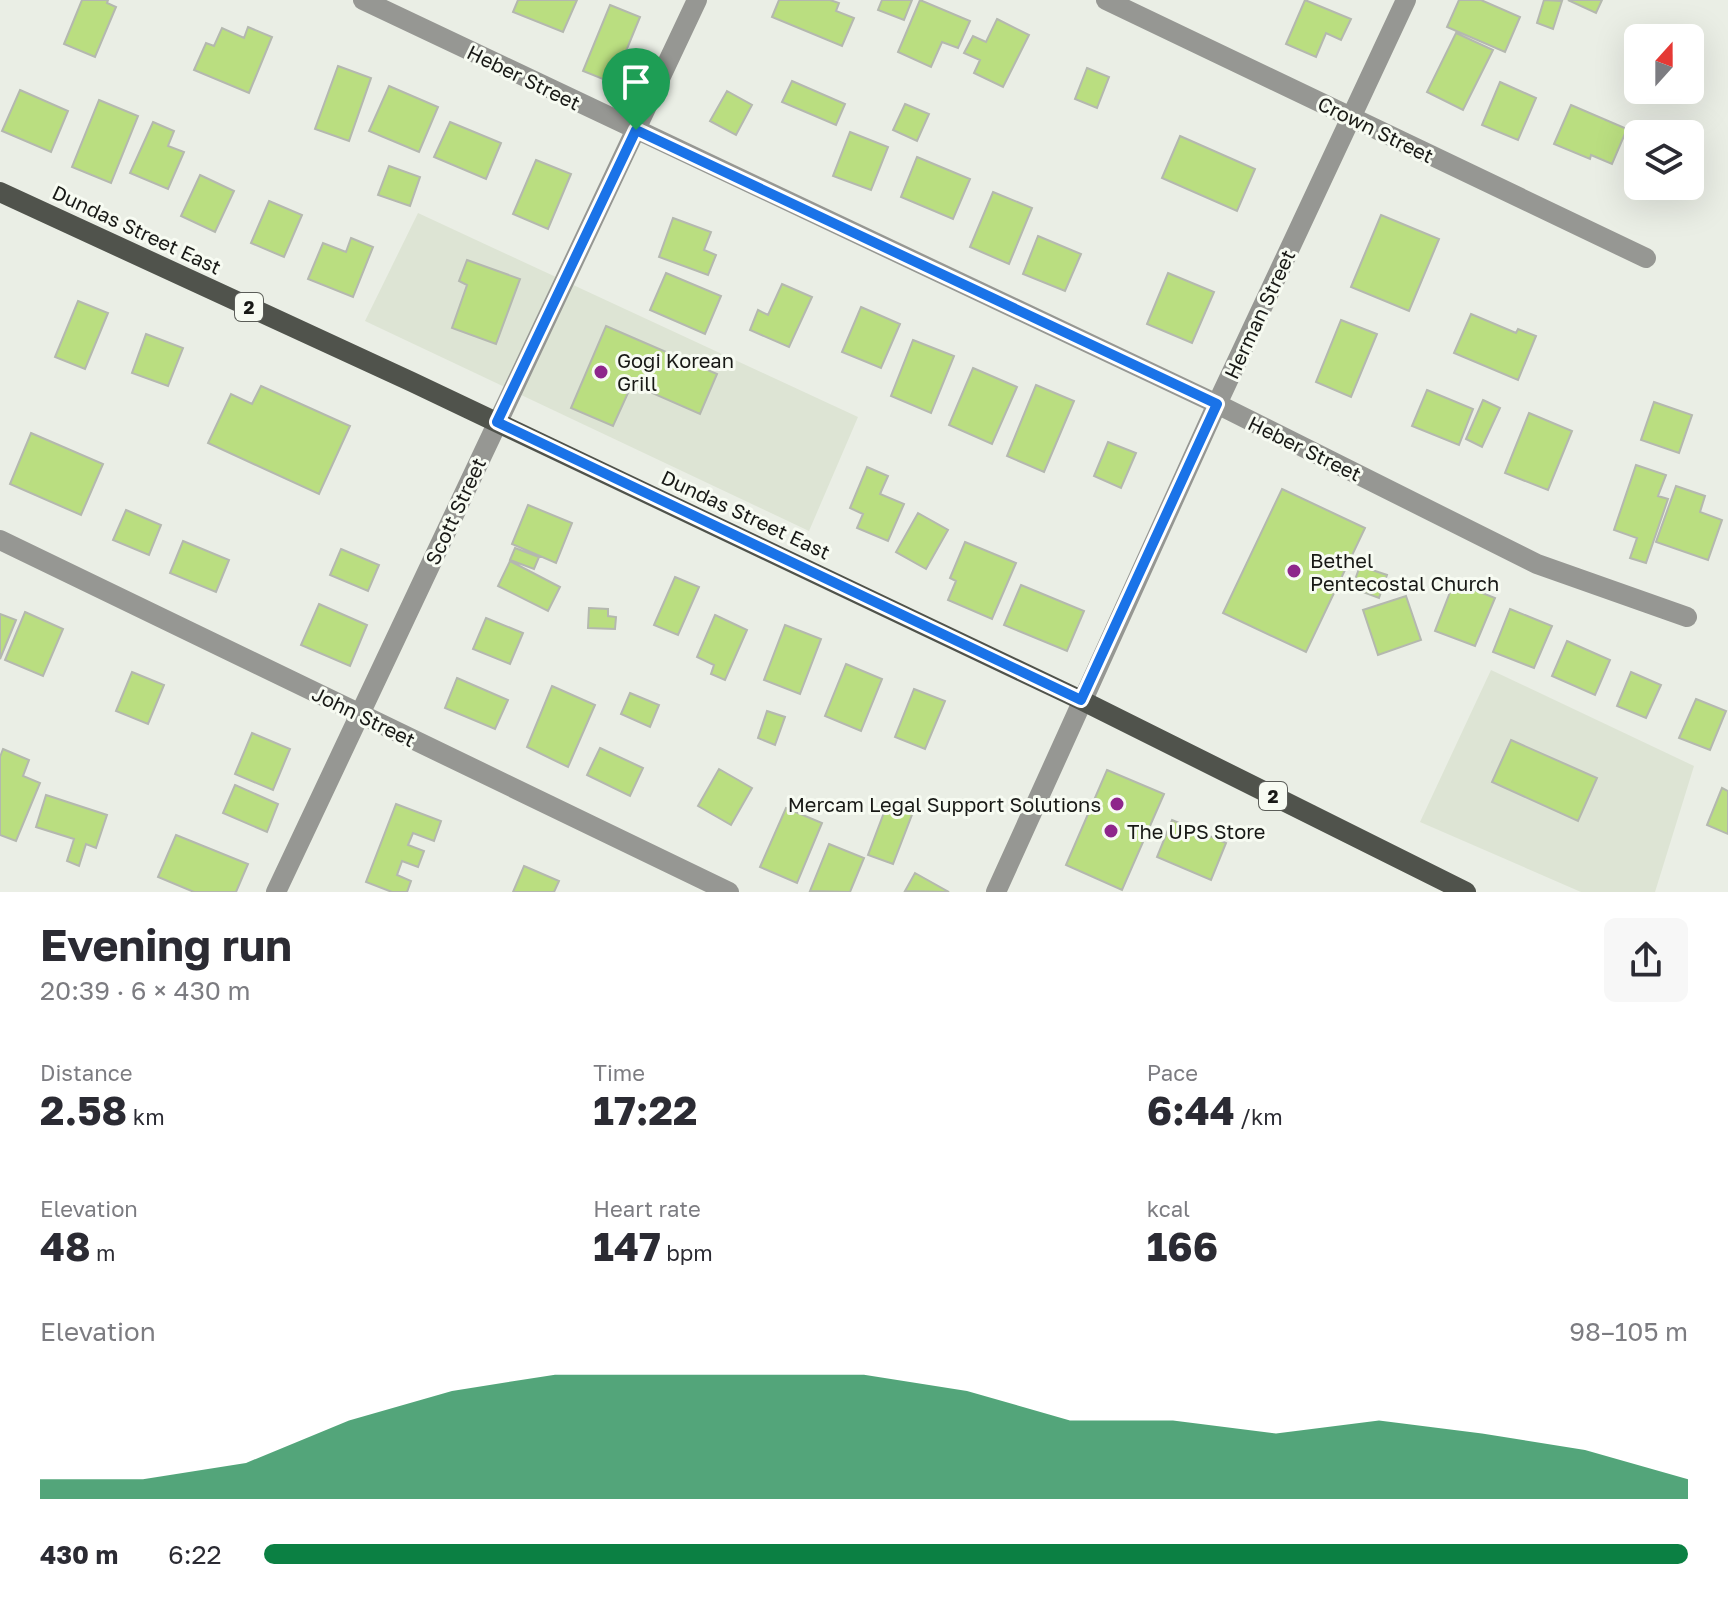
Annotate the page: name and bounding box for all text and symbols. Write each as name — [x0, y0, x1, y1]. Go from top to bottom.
north arrow — [1624, 24, 1704, 104]
map controls — [1624, 24, 1704, 200]
street label: Heber Street — [464, 39, 584, 115]
pin — [602, 48, 670, 130]
icon: arrive — [614, 60, 658, 104]
street label: Crown Street — [1314, 91, 1438, 167]
button: layers — [1624, 120, 1704, 200]
street label: Dundas Street East — [49, 179, 225, 279]
street label: Herman Street — [1219, 245, 1299, 383]
road number: 2 — [235, 293, 263, 321]
place label: Gogi Korean Grill — [617, 348, 734, 395]
marker: Gogi Korean Grill — [592, 363, 610, 381]
street label: Heber Street — [1245, 410, 1365, 486]
street label: Scott Street — [420, 453, 490, 569]
street label: Dundas Street East — [658, 464, 834, 564]
place label: Bethel Pentecostal Church — [1310, 548, 1499, 595]
marker: Bethel Pentecostal Church — [1285, 562, 1303, 580]
street label: John Street — [308, 681, 420, 751]
road number: 2 — [1259, 782, 1287, 810]
place label: Mercam Legal Support Solutions — [788, 792, 1101, 816]
marker: Mercam Legal Support Solutions — [1108, 795, 1126, 813]
place label: The UPS Store — [1127, 819, 1265, 843]
marker: The UPS Store — [1102, 822, 1120, 840]
text: Evening run — [40, 918, 292, 971]
button: share — [1604, 918, 1688, 1002]
text: 20:39 · 6 × 430 m — [40, 975, 250, 1006]
text: Distance — [40, 1059, 132, 1086]
text: Time — [593, 1059, 645, 1086]
text: Pace — [1147, 1059, 1198, 1086]
text: 2.58 — [40, 1086, 127, 1134]
text: 17:22 — [593, 1086, 697, 1134]
text: 6:44 — [1147, 1086, 1235, 1134]
text: km — [127, 1103, 165, 1130]
text: /km — [1235, 1103, 1283, 1130]
text: Elevation — [40, 1195, 138, 1222]
text: Heart rate — [593, 1195, 701, 1222]
text: kcal — [1147, 1195, 1190, 1222]
text: 48 — [40, 1222, 91, 1270]
text: 147 — [593, 1222, 661, 1270]
text: 166 — [1147, 1222, 1218, 1270]
text: m — [91, 1239, 116, 1266]
text: bpm — [661, 1239, 713, 1266]
text: Elevation — [40, 1316, 156, 1347]
text: 98–105 m — [1569, 1316, 1688, 1347]
text: 430 m — [40, 1539, 118, 1570]
text: 6:22 — [168, 1539, 222, 1570]

